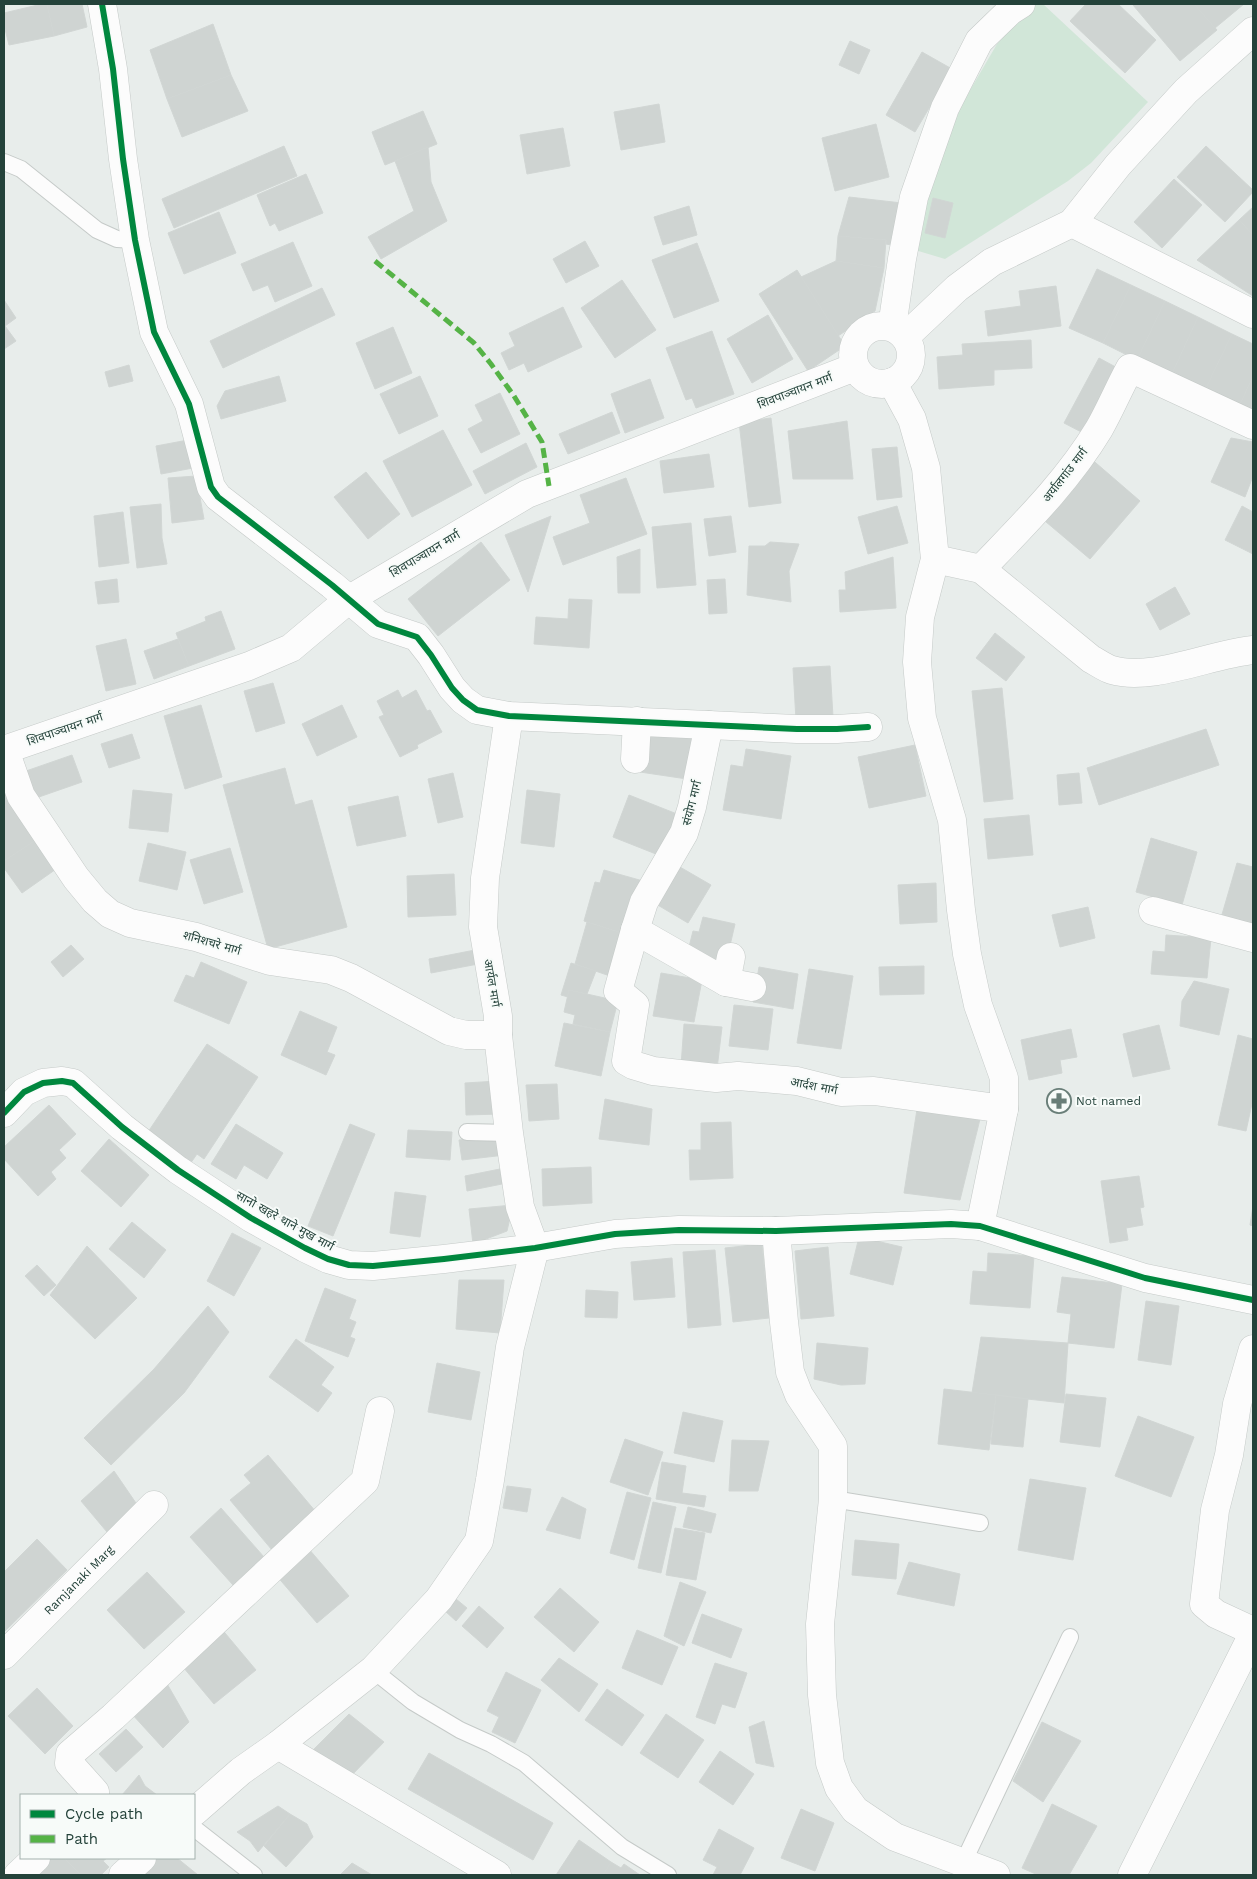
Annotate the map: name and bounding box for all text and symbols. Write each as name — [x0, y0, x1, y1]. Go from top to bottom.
street label: शिवपाञ्चायन मार्ग — [755, 369, 835, 412]
street label: अर्यालगांउ मार्ग — [1039, 444, 1091, 505]
street label: शिवपाञ्चायन मार्ग — [387, 526, 463, 580]
street label: शिवपाञ्चायन मार्ग — [25, 708, 106, 749]
street label: संयोग मार्ग — [679, 778, 705, 827]
street label: शनिशचरे मार्ग — [181, 927, 244, 958]
street label: आर्यल मार्ग — [481, 958, 503, 1009]
street label: आर्दश मार्ग — [789, 1075, 840, 1098]
pharmacy icon: Not named — [1046, 1088, 1072, 1114]
place label: Not named — [1076, 1094, 1141, 1108]
street label: सानो खहरे थाने मुख मार्ग — [233, 1187, 338, 1255]
street label: Ramjanaki Marg — [41, 1542, 117, 1618]
legend — [20, 1794, 195, 1859]
text: Cycle path — [65, 1805, 143, 1823]
text: Path — [65, 1830, 98, 1848]

